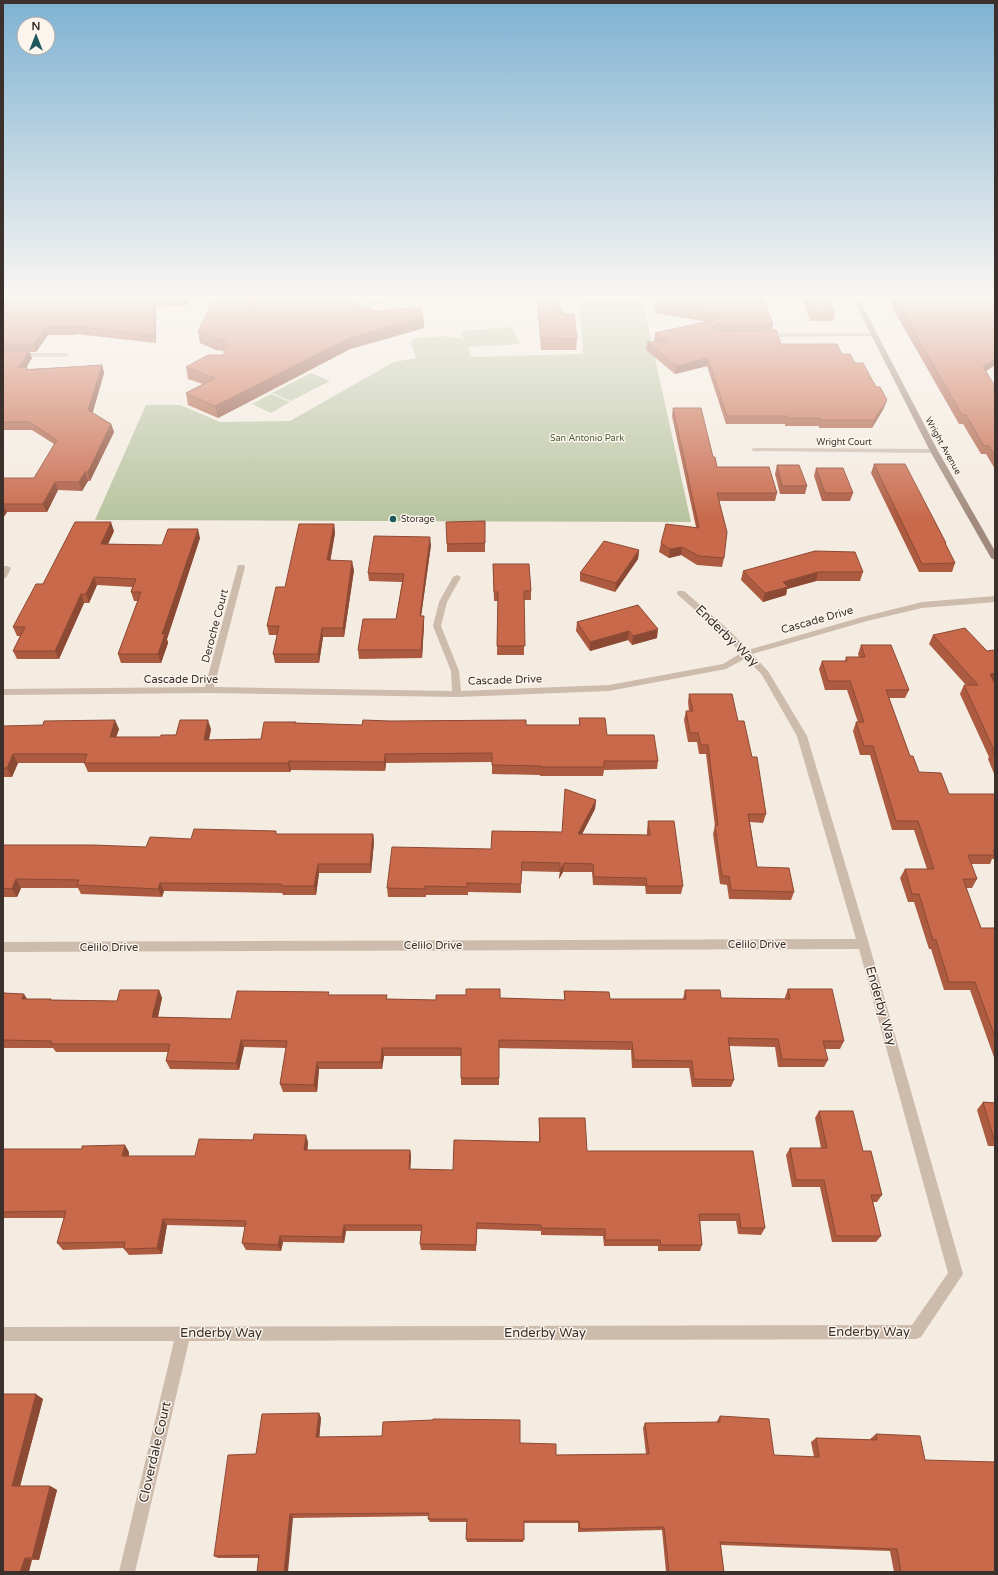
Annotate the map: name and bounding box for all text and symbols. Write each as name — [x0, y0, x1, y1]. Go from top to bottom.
north arrow — [16, 16, 56, 56]
text: N — [32, 20, 40, 33]
street label: Wright Avenue — [923, 415, 963, 477]
park label: San Antonio Park — [550, 433, 624, 444]
street label: Wright Court — [816, 437, 872, 448]
marker: Storage — [388, 514, 398, 524]
place label: Storage — [401, 514, 434, 525]
street label: Deroche Court — [199, 588, 231, 664]
street label: Enderby Way — [692, 602, 762, 670]
street label: Cascade Drive — [780, 604, 854, 636]
street label: Cascade Drive — [468, 672, 542, 688]
street label: Cascade Drive — [144, 673, 218, 686]
street label: Celilo Drive — [728, 938, 786, 951]
street label: Celilo Drive — [404, 939, 462, 952]
street label: Celilo Drive — [80, 941, 138, 954]
street label: Enderby Way — [862, 964, 900, 1048]
street label: Enderby Way — [828, 1324, 910, 1340]
street label: Enderby Way — [180, 1325, 262, 1341]
street label: Enderby Way — [504, 1325, 586, 1341]
street label: Cloverdale Court — [136, 1400, 174, 1504]

